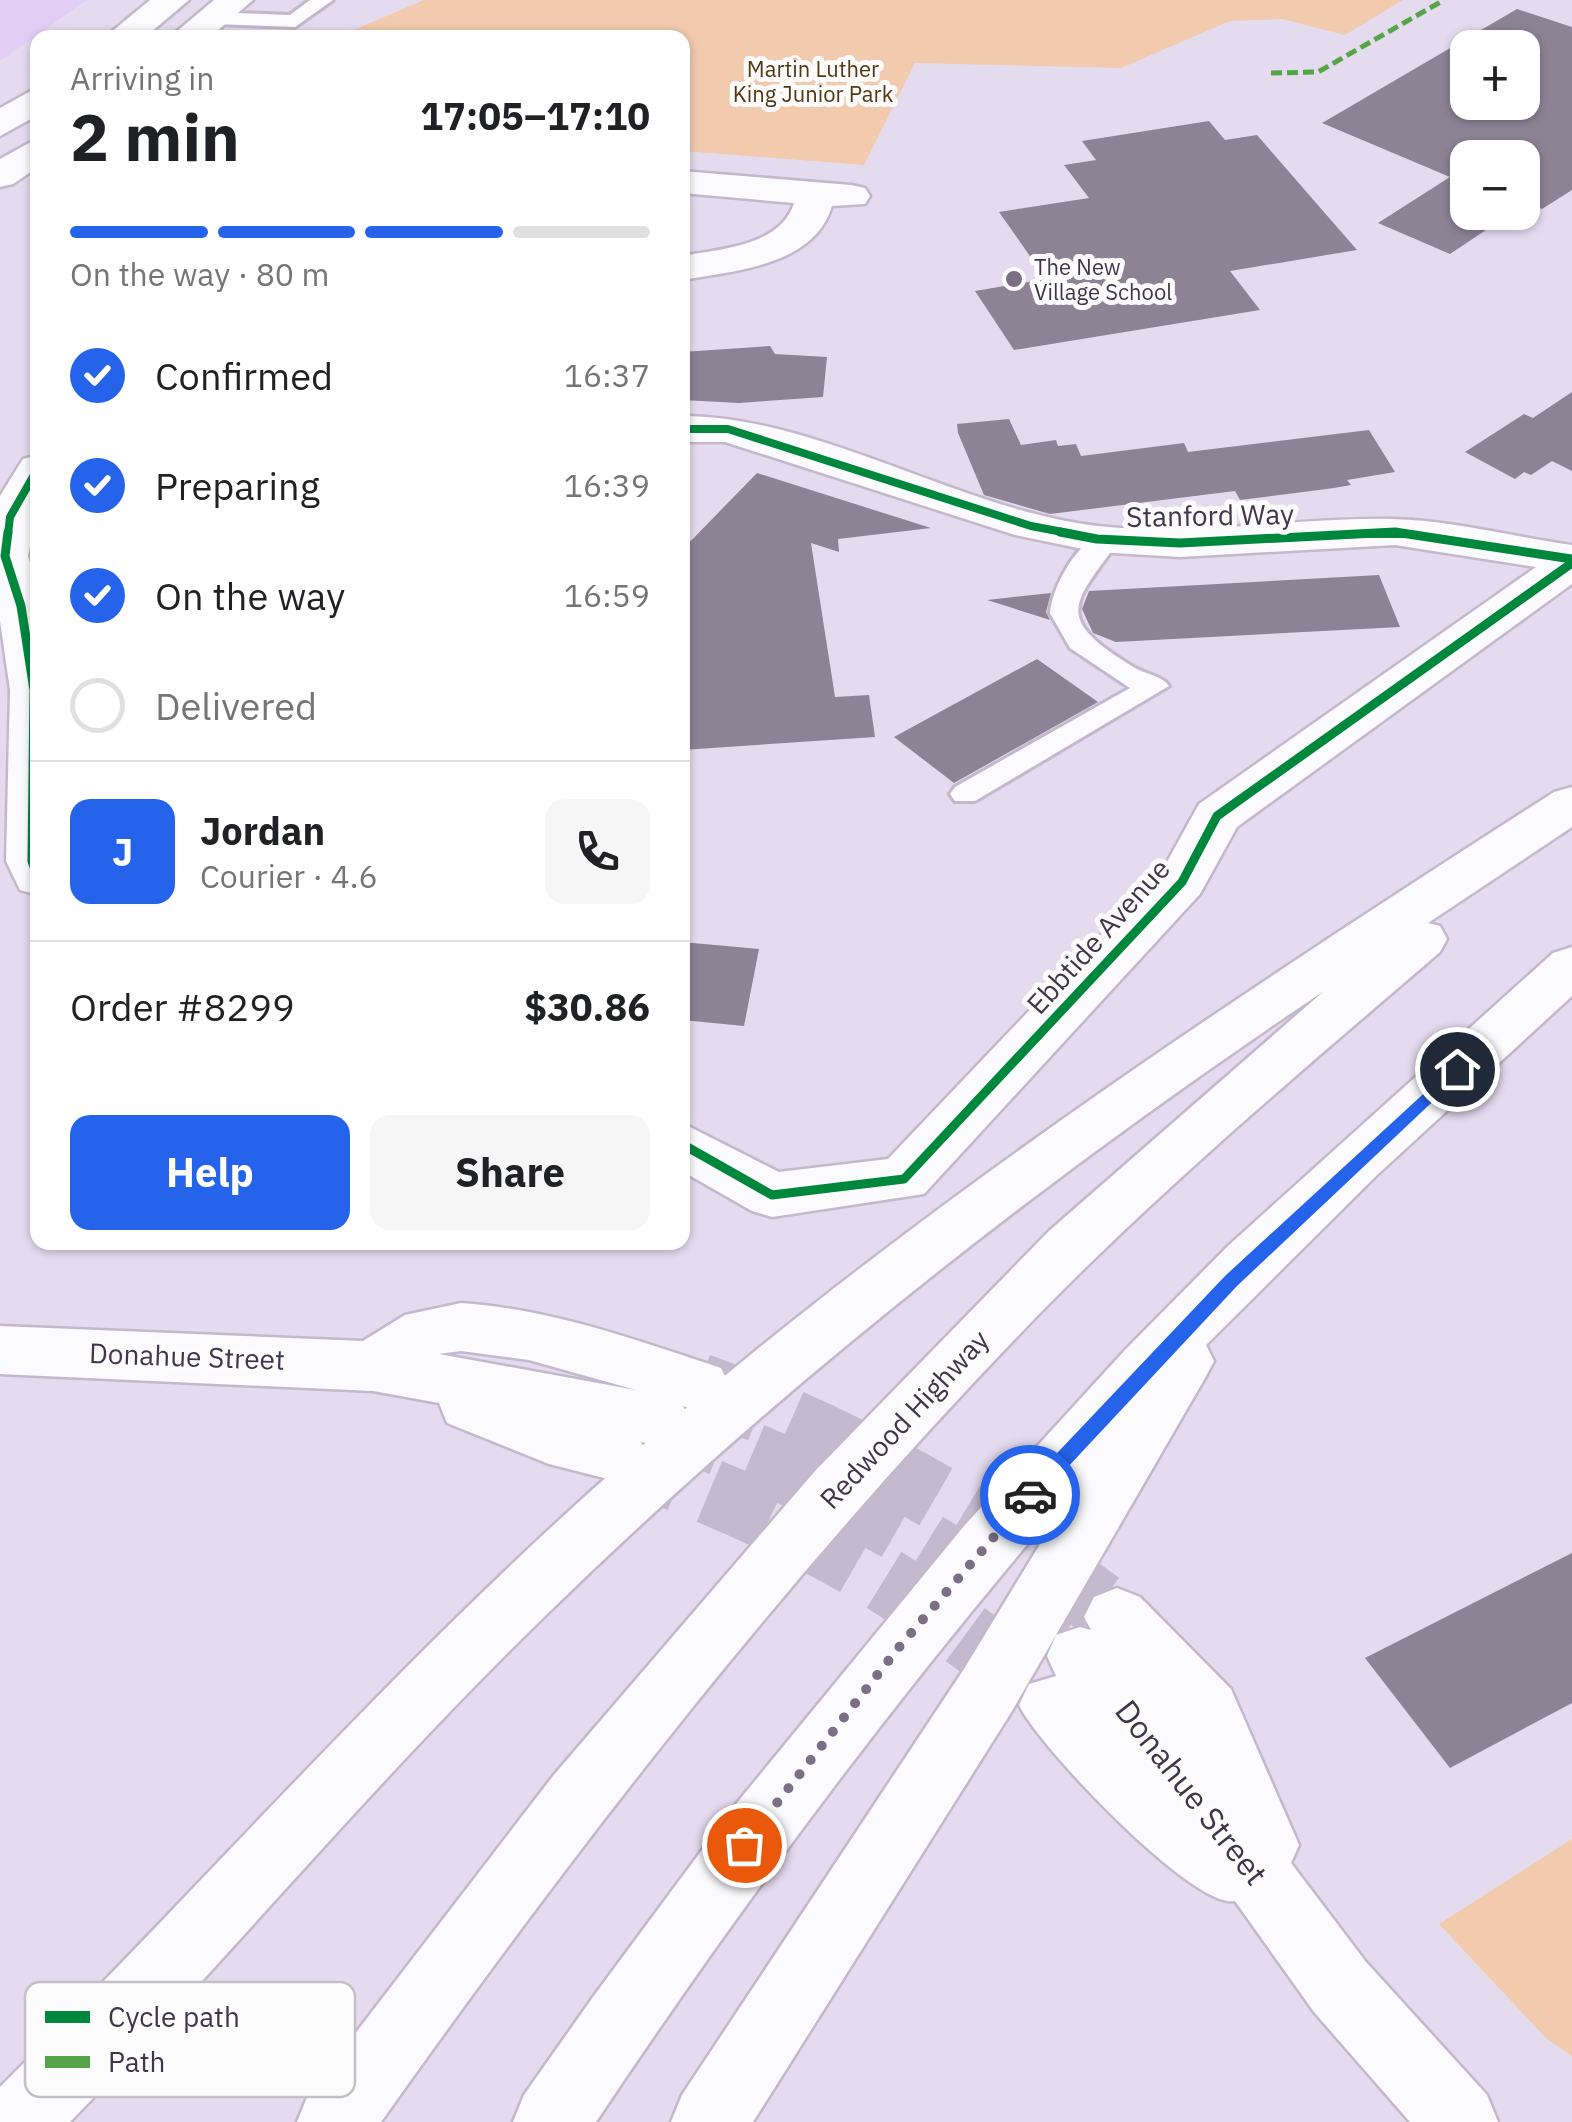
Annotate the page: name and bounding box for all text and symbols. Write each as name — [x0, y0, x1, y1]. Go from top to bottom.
map controls — [1450, 30, 1540, 230]
button: + — [1450, 30, 1540, 120]
park label: Martin Luther King Junior Park — [733, 54, 894, 108]
text: Arriving in — [70, 57, 215, 99]
text: 17:05–17:10 — [420, 91, 650, 140]
text: 2 min — [70, 94, 240, 179]
button: − — [1450, 140, 1540, 230]
place label: The New Village School — [1034, 252, 1172, 306]
text: On the way · 80 m — [70, 253, 330, 295]
marker: The New Village School — [1003, 268, 1025, 290]
icon: check — [70, 348, 125, 403]
text: Confirmed — [155, 351, 333, 400]
text: 16:37 — [564, 354, 650, 396]
icon: check — [70, 458, 125, 513]
text: Preparing — [155, 461, 320, 510]
text: 16:39 — [564, 464, 650, 506]
street label: Stanford Way — [1126, 495, 1294, 535]
icon: check — [70, 568, 125, 623]
text: On the way — [155, 571, 345, 620]
text: 16:59 — [564, 574, 650, 616]
text: Delivered — [155, 681, 317, 730]
button: phone — [545, 799, 650, 904]
text: Jordan — [200, 806, 325, 855]
text: J — [112, 827, 133, 876]
street label: Ebbtide Avenue — [1018, 850, 1178, 1022]
text: Courier · 4.6 — [200, 855, 378, 897]
text: Order #8299 — [70, 982, 295, 1031]
text: $30.86 — [524, 982, 650, 1031]
pin — [1415, 1027, 1500, 1112]
icon: home — [1430, 1042, 1485, 1097]
button: Help — [70, 1115, 350, 1230]
button: Share — [370, 1115, 650, 1230]
street label: Redwood Highway — [811, 1322, 997, 1516]
street label: Donahue Street — [88, 1334, 286, 1378]
courier — [980, 1445, 1080, 1545]
icon: car — [1003, 1468, 1058, 1523]
street label: Donahue Street — [1107, 1691, 1277, 1893]
pin — [702, 1803, 787, 1888]
icon: bag — [717, 1818, 772, 1873]
legend — [25, 1982, 355, 2097]
text: Cycle path — [108, 1998, 240, 2035]
text: Path — [108, 2043, 165, 2080]

